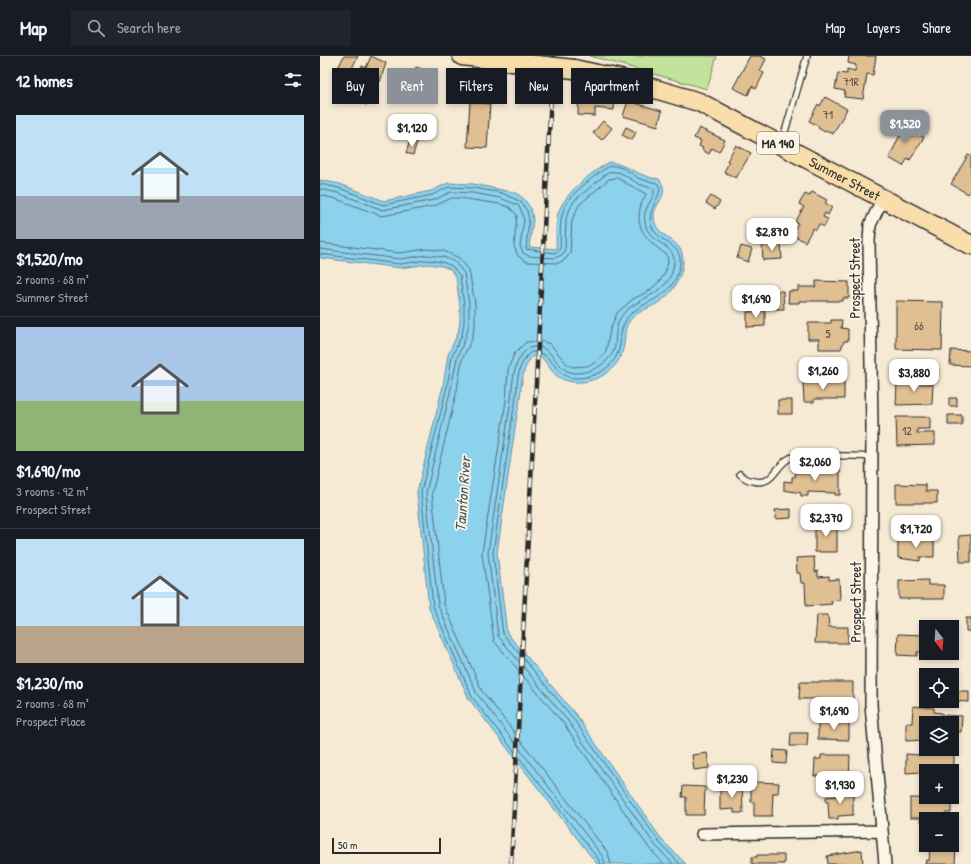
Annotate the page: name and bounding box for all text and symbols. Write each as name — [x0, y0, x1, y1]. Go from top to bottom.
search box — [71, 10, 351, 46]
text: Map — [20, 15, 47, 41]
icon: search — [85, 17, 107, 39]
text: Search here — [117, 17, 181, 38]
text: Map — [825, 18, 845, 37]
text: Layers — [867, 18, 900, 37]
text: Share — [922, 18, 951, 37]
chip: Buy — [332, 68, 379, 104]
chip: Rent — [387, 68, 438, 104]
chip: Filters — [446, 68, 507, 104]
chip: New — [515, 68, 563, 104]
chip: Apartment — [571, 68, 653, 104]
text: 12 homes — [16, 69, 73, 92]
icon: filters — [282, 69, 304, 91]
house number: 71R — [843, 73, 859, 90]
house number: 71 — [823, 106, 833, 123]
pin: $1,520 — [872, 110, 938, 144]
pin: $1,120 — [379, 114, 445, 148]
text: $1,520 — [889, 114, 921, 132]
text: $1,120 — [397, 118, 427, 136]
road number: MA 140 — [757, 132, 799, 154]
icon: home — [124, 141, 196, 213]
street label: Summer Street — [806, 152, 884, 205]
pin: $2,870 — [739, 218, 805, 252]
text: $2,870 — [755, 222, 789, 240]
street label: Prospect Street — [845, 237, 865, 318]
text: $1,520/mo — [16, 247, 83, 270]
text: 2 rooms · 68 m² — [16, 270, 89, 288]
pin: $1,690 — [723, 285, 789, 319]
text: Summer Street — [16, 288, 88, 306]
text: $1,690 — [741, 289, 771, 307]
house number: 66 — [914, 317, 924, 334]
house number: 5 — [825, 325, 831, 342]
icon: home — [124, 353, 196, 425]
pin: $1,260 — [790, 357, 856, 391]
pin: $3,880 — [881, 359, 947, 393]
text: $1,260 — [807, 361, 839, 379]
text: $3,880 — [898, 363, 930, 381]
house number: 12 — [902, 422, 912, 439]
pin: $2,060 — [782, 448, 848, 482]
text: $2,060 — [799, 452, 831, 470]
water label: Taunton River — [449, 454, 476, 532]
text: $1,690/mo — [16, 459, 80, 482]
text: 3 rooms · 92 m² — [16, 482, 88, 500]
text: Prospect Street — [16, 500, 91, 518]
pin: $2,370 — [793, 504, 859, 538]
text: $2,370 — [809, 508, 843, 526]
pin: $1,720 — [883, 515, 949, 549]
text: $1,720 — [900, 519, 932, 537]
street label: Prospect Street — [846, 561, 866, 642]
icon: home — [124, 565, 196, 637]
north arrow — [919, 620, 959, 660]
map controls — [919, 620, 959, 852]
button: locate — [919, 668, 959, 708]
text: $1,230/mo — [16, 671, 83, 694]
text: 2 rooms · 68 m² — [16, 694, 89, 712]
pin: $1,690 — [801, 697, 867, 731]
text: $1,690 — [819, 701, 849, 719]
text: Prospect Place — [16, 712, 86, 730]
button: layers — [919, 716, 959, 756]
button: + — [919, 764, 959, 804]
pin: $1,230 — [699, 765, 765, 799]
text: $1,230 — [716, 769, 748, 787]
pin: $1,930 — [807, 771, 873, 805]
text: $1,930 — [825, 775, 855, 793]
button: − — [919, 812, 959, 852]
scale bar — [332, 836, 441, 855]
text: 50 m — [338, 838, 358, 852]

